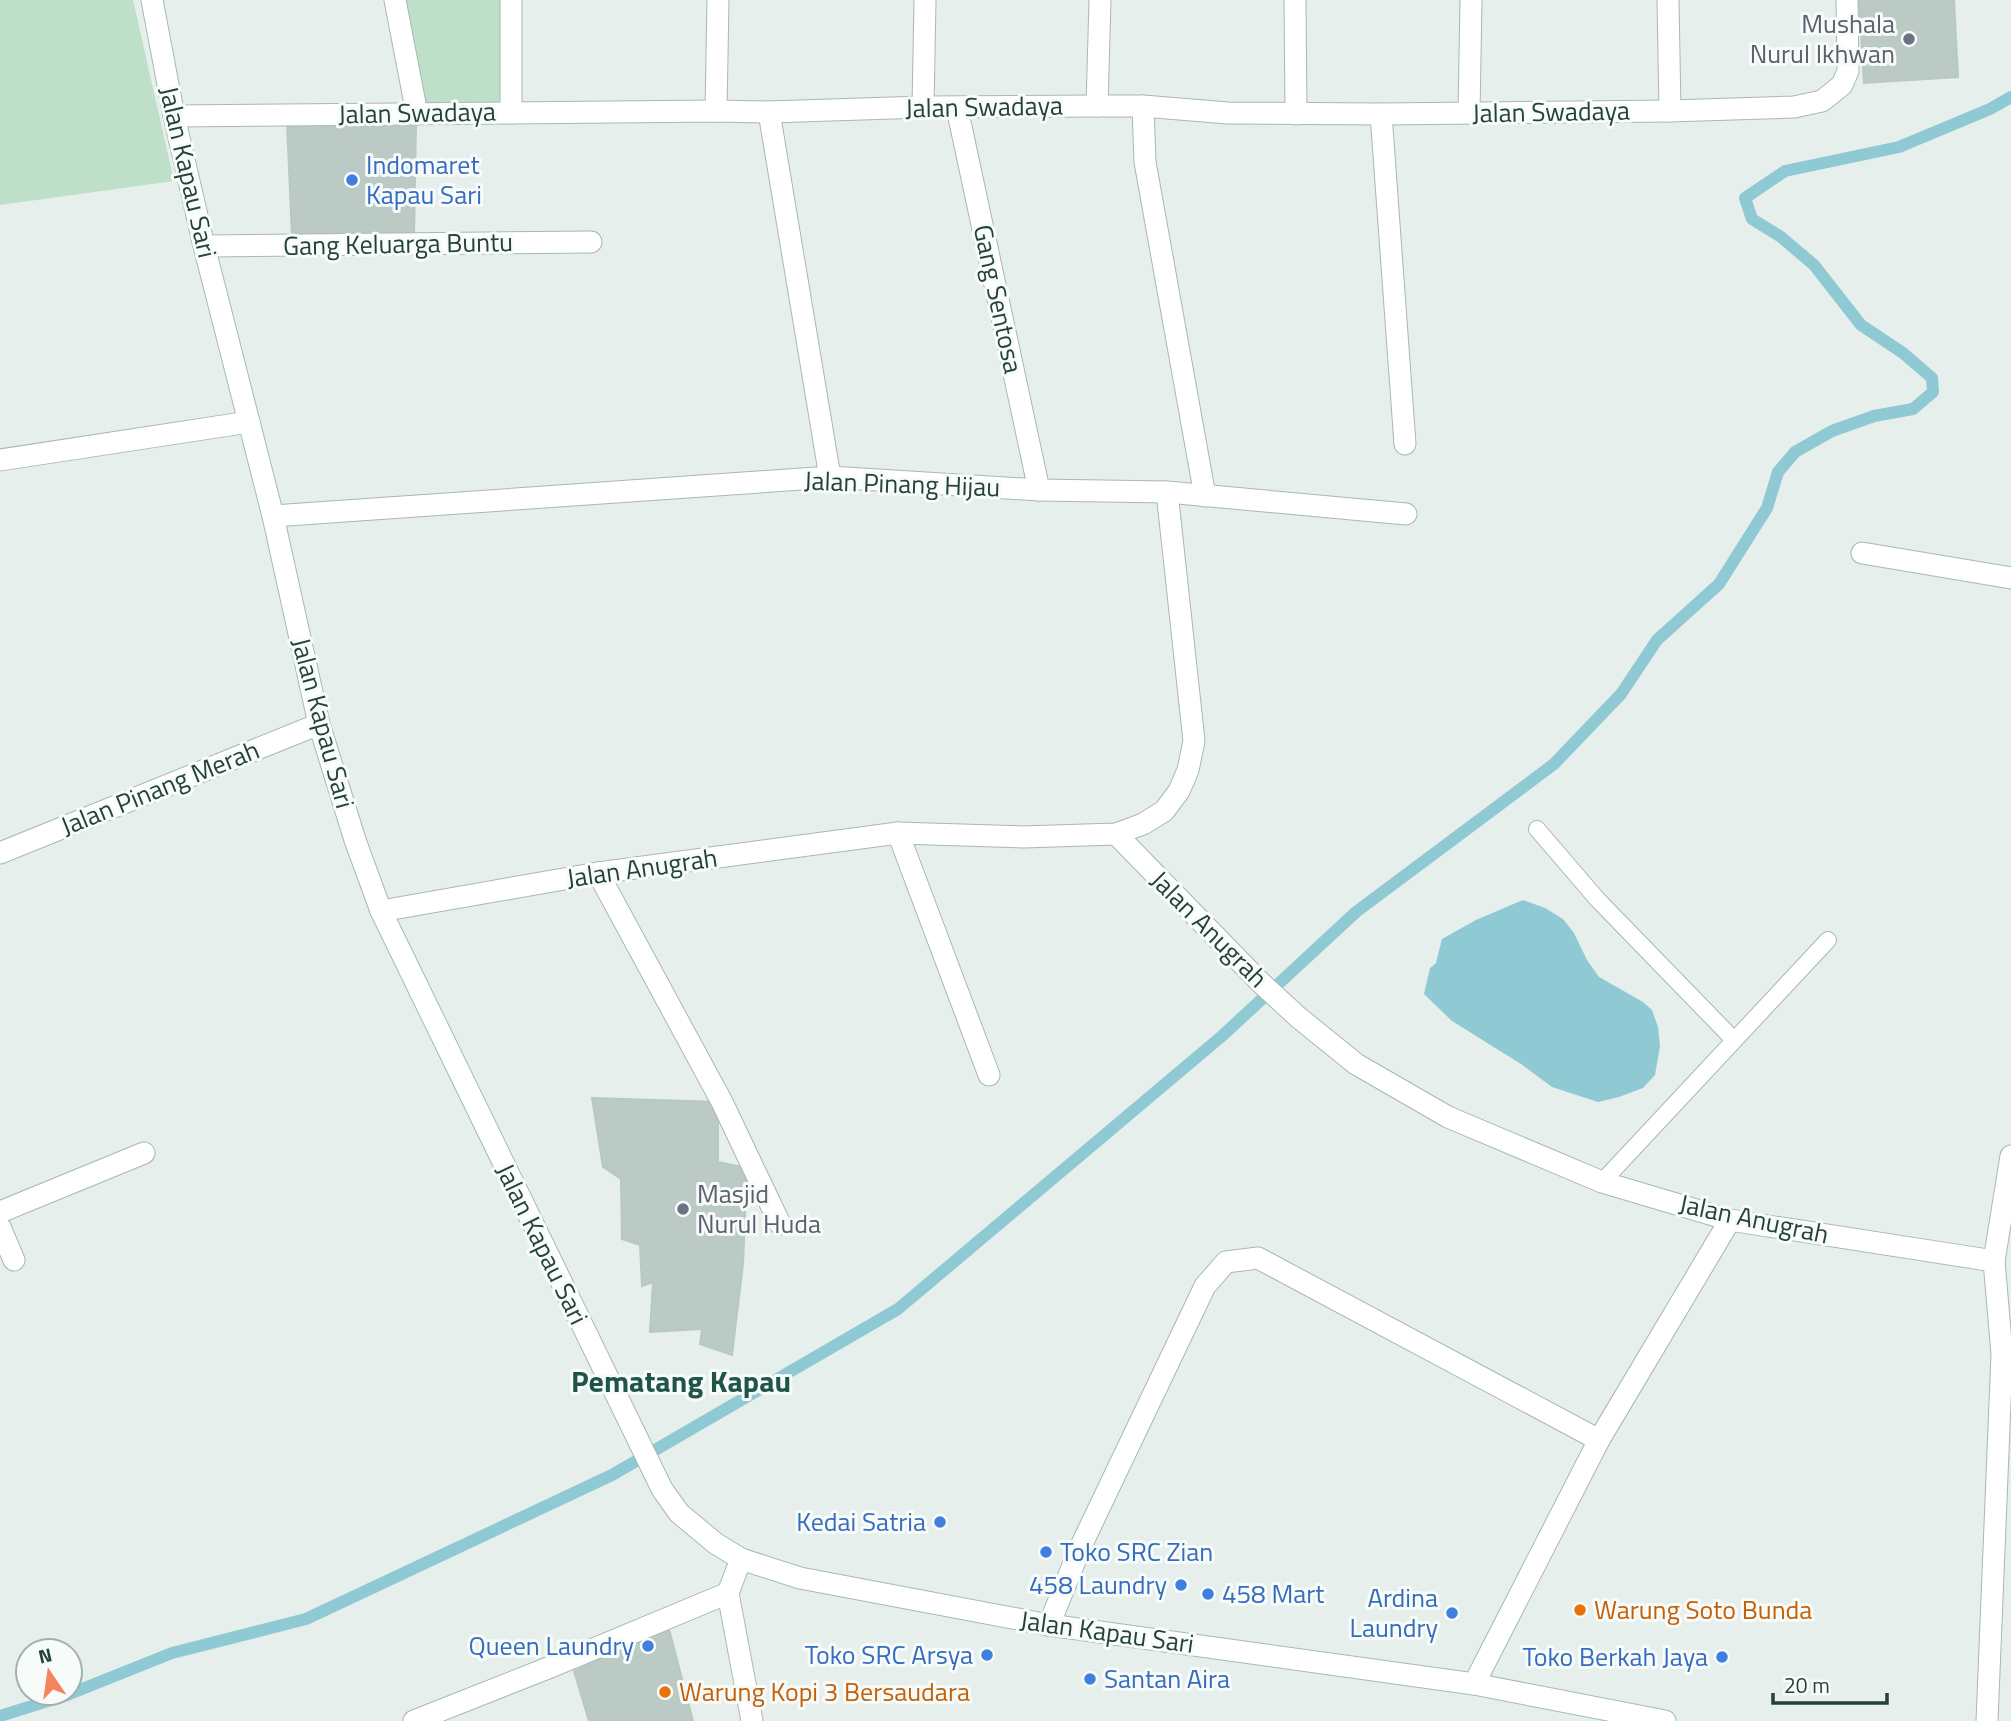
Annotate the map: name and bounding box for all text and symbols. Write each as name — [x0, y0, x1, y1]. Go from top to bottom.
place label: Mushala Nurul Ikhwan — [1750, 4, 1895, 73]
marker: Mushala Nurul Ikhwan — [1901, 31, 1917, 47]
street label: Jalan Kapau Sari — [150, 82, 227, 262]
street label: Jalan Swadaya — [905, 86, 1063, 127]
street label: Jalan Swadaya — [1472, 91, 1630, 132]
street label: Jalan Swadaya — [338, 92, 496, 133]
place label: Indomaret Kapau Sari — [366, 145, 482, 214]
marker: Indomaret Kapau Sari — [344, 172, 360, 188]
street label: Gang Sentosa — [964, 221, 1033, 377]
street label: Gang Keluarga Buntu — [283, 222, 513, 265]
street label: Jalan Pinang Hijau — [803, 461, 1001, 506]
street label: Jalan Kapau Sari — [282, 633, 365, 813]
street label: Jalan Pinang Merah — [55, 730, 265, 845]
street label: Jalan Anugrah — [564, 838, 720, 897]
street label: Jalan Anugrah — [1142, 861, 1277, 996]
street label: Jalan Kapau Sari — [487, 1157, 598, 1331]
place label: Masjid Nurul Huda — [697, 1174, 821, 1243]
street label: Jalan Anugrah — [1676, 1184, 1832, 1253]
marker: Masjid Nurul Huda — [675, 1201, 691, 1217]
district label: Pematang Kapau — [571, 1358, 791, 1404]
place label: Kedai Satria — [796, 1502, 926, 1541]
marker: Kedai Satria — [932, 1514, 948, 1530]
place label: Toko SRC Zian — [1060, 1532, 1213, 1571]
marker: Toko SRC Zian — [1038, 1544, 1054, 1560]
place label: 458 Laundry — [1029, 1565, 1167, 1604]
place label: 458 Mart — [1222, 1574, 1324, 1613]
marker: 458 Laundry — [1173, 1577, 1189, 1593]
place label: Ardina Laundry — [1349, 1578, 1438, 1647]
marker: 458 Mart — [1200, 1586, 1216, 1602]
place label: Warung Soto Bunda — [1594, 1590, 1812, 1629]
street label: Jalan Kapau Sari — [1018, 1600, 1197, 1663]
marker: Warung Soto Bunda — [1572, 1602, 1588, 1618]
marker: Ardina Laundry — [1444, 1605, 1460, 1621]
place label: Queen Laundry — [469, 1626, 634, 1665]
place label: Toko SRC Arsya — [805, 1635, 973, 1674]
north arrow — [14, 1637, 84, 1707]
place label: Toko Berkah Jaya — [1522, 1637, 1708, 1676]
marker: Queen Laundry — [640, 1638, 656, 1654]
text: N — [35, 1639, 55, 1671]
marker: Toko SRC Arsya — [979, 1647, 995, 1663]
marker: Toko Berkah Jaya — [1714, 1649, 1730, 1665]
place label: Santan Aira — [1104, 1659, 1230, 1698]
scale bar — [1773, 1662, 1887, 1706]
text: 20 m — [1784, 1669, 1830, 1701]
marker: Santan Aira — [1082, 1671, 1098, 1687]
place label: Warung Kopi 3 Bersaudara — [679, 1672, 970, 1711]
marker: Warung Kopi 3 Bersaudara — [657, 1684, 673, 1700]

